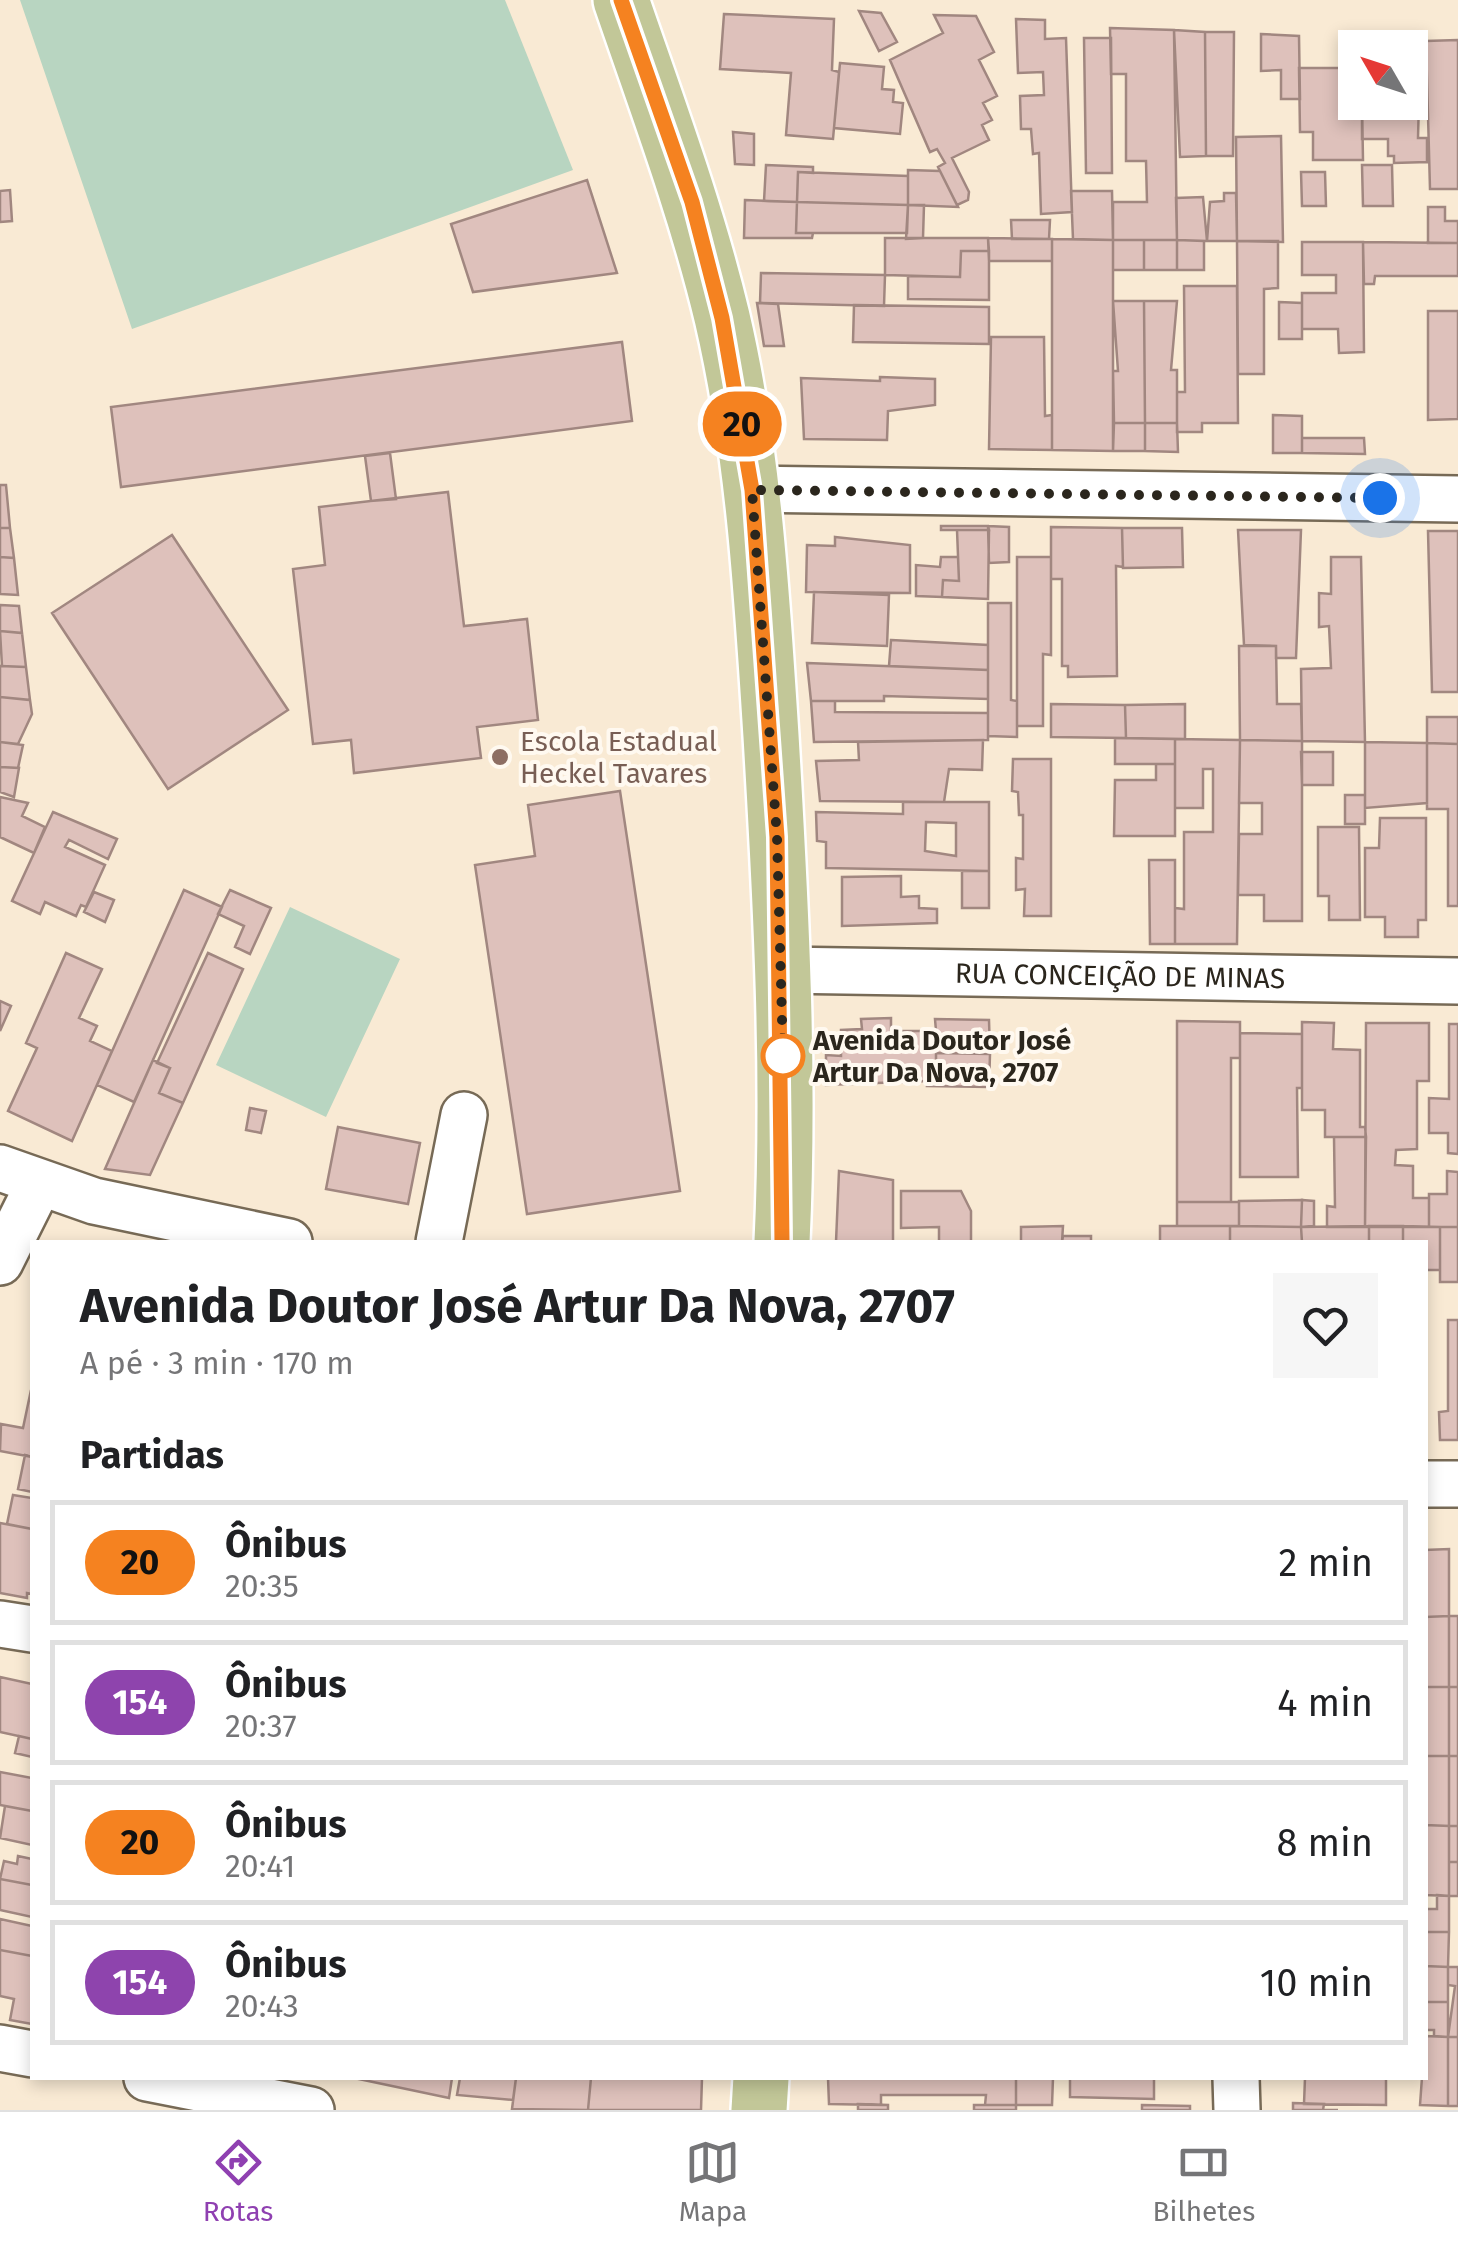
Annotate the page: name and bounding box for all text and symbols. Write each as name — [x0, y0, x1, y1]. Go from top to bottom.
north arrow — [1338, 30, 1428, 120]
map controls — [1338, 30, 1428, 120]
line badge: 20 — [697, 392, 787, 456]
text: 20 — [723, 403, 761, 445]
your location — [1355, 473, 1405, 523]
place label: Escola Estadual Heckel Tavares — [520, 725, 717, 790]
marker: Escola Estadual Heckel Tavares — [489, 746, 511, 768]
street label: RUA CONCEIÇÃO DE MINAS — [955, 957, 1285, 995]
place label: Avenida Doutor José Artur Da Nova, 2707 — [812, 1024, 1071, 1089]
marker: Avenida Doutor José Artur Da Nova, 2707 — [762, 1035, 804, 1077]
button: heart — [1273, 1273, 1378, 1378]
text: Avenida Doutor José Artur Da Nova, 2707 — [80, 1277, 955, 1335]
text: A pé · 3 min · 170 m — [80, 1344, 354, 1382]
text: Partidas — [80, 1432, 224, 1478]
text: Ônibus — [225, 1521, 347, 1567]
text: 2 min — [1279, 1540, 1373, 1586]
text: 20 — [121, 1541, 159, 1583]
text: 20:35 — [225, 1567, 299, 1605]
text: Ônibus — [225, 1661, 347, 1707]
text: 4 min — [1277, 1680, 1373, 1726]
text: 154 — [113, 1681, 167, 1723]
text: 20:37 — [225, 1707, 297, 1745]
text: Ônibus — [225, 1801, 347, 1847]
text: 8 min — [1276, 1820, 1373, 1866]
text: 20 — [121, 1821, 159, 1863]
text: 20:41 — [225, 1847, 295, 1885]
text: Ônibus — [225, 1941, 347, 1987]
text: 10 min — [1260, 1960, 1373, 2006]
text: 154 — [113, 1961, 167, 2003]
text: 20:43 — [225, 1987, 299, 2025]
tab: Rotas — [203, 2135, 273, 2228]
tab: Mapa — [679, 2135, 747, 2228]
tab: Bilhetes — [1153, 2135, 1255, 2228]

